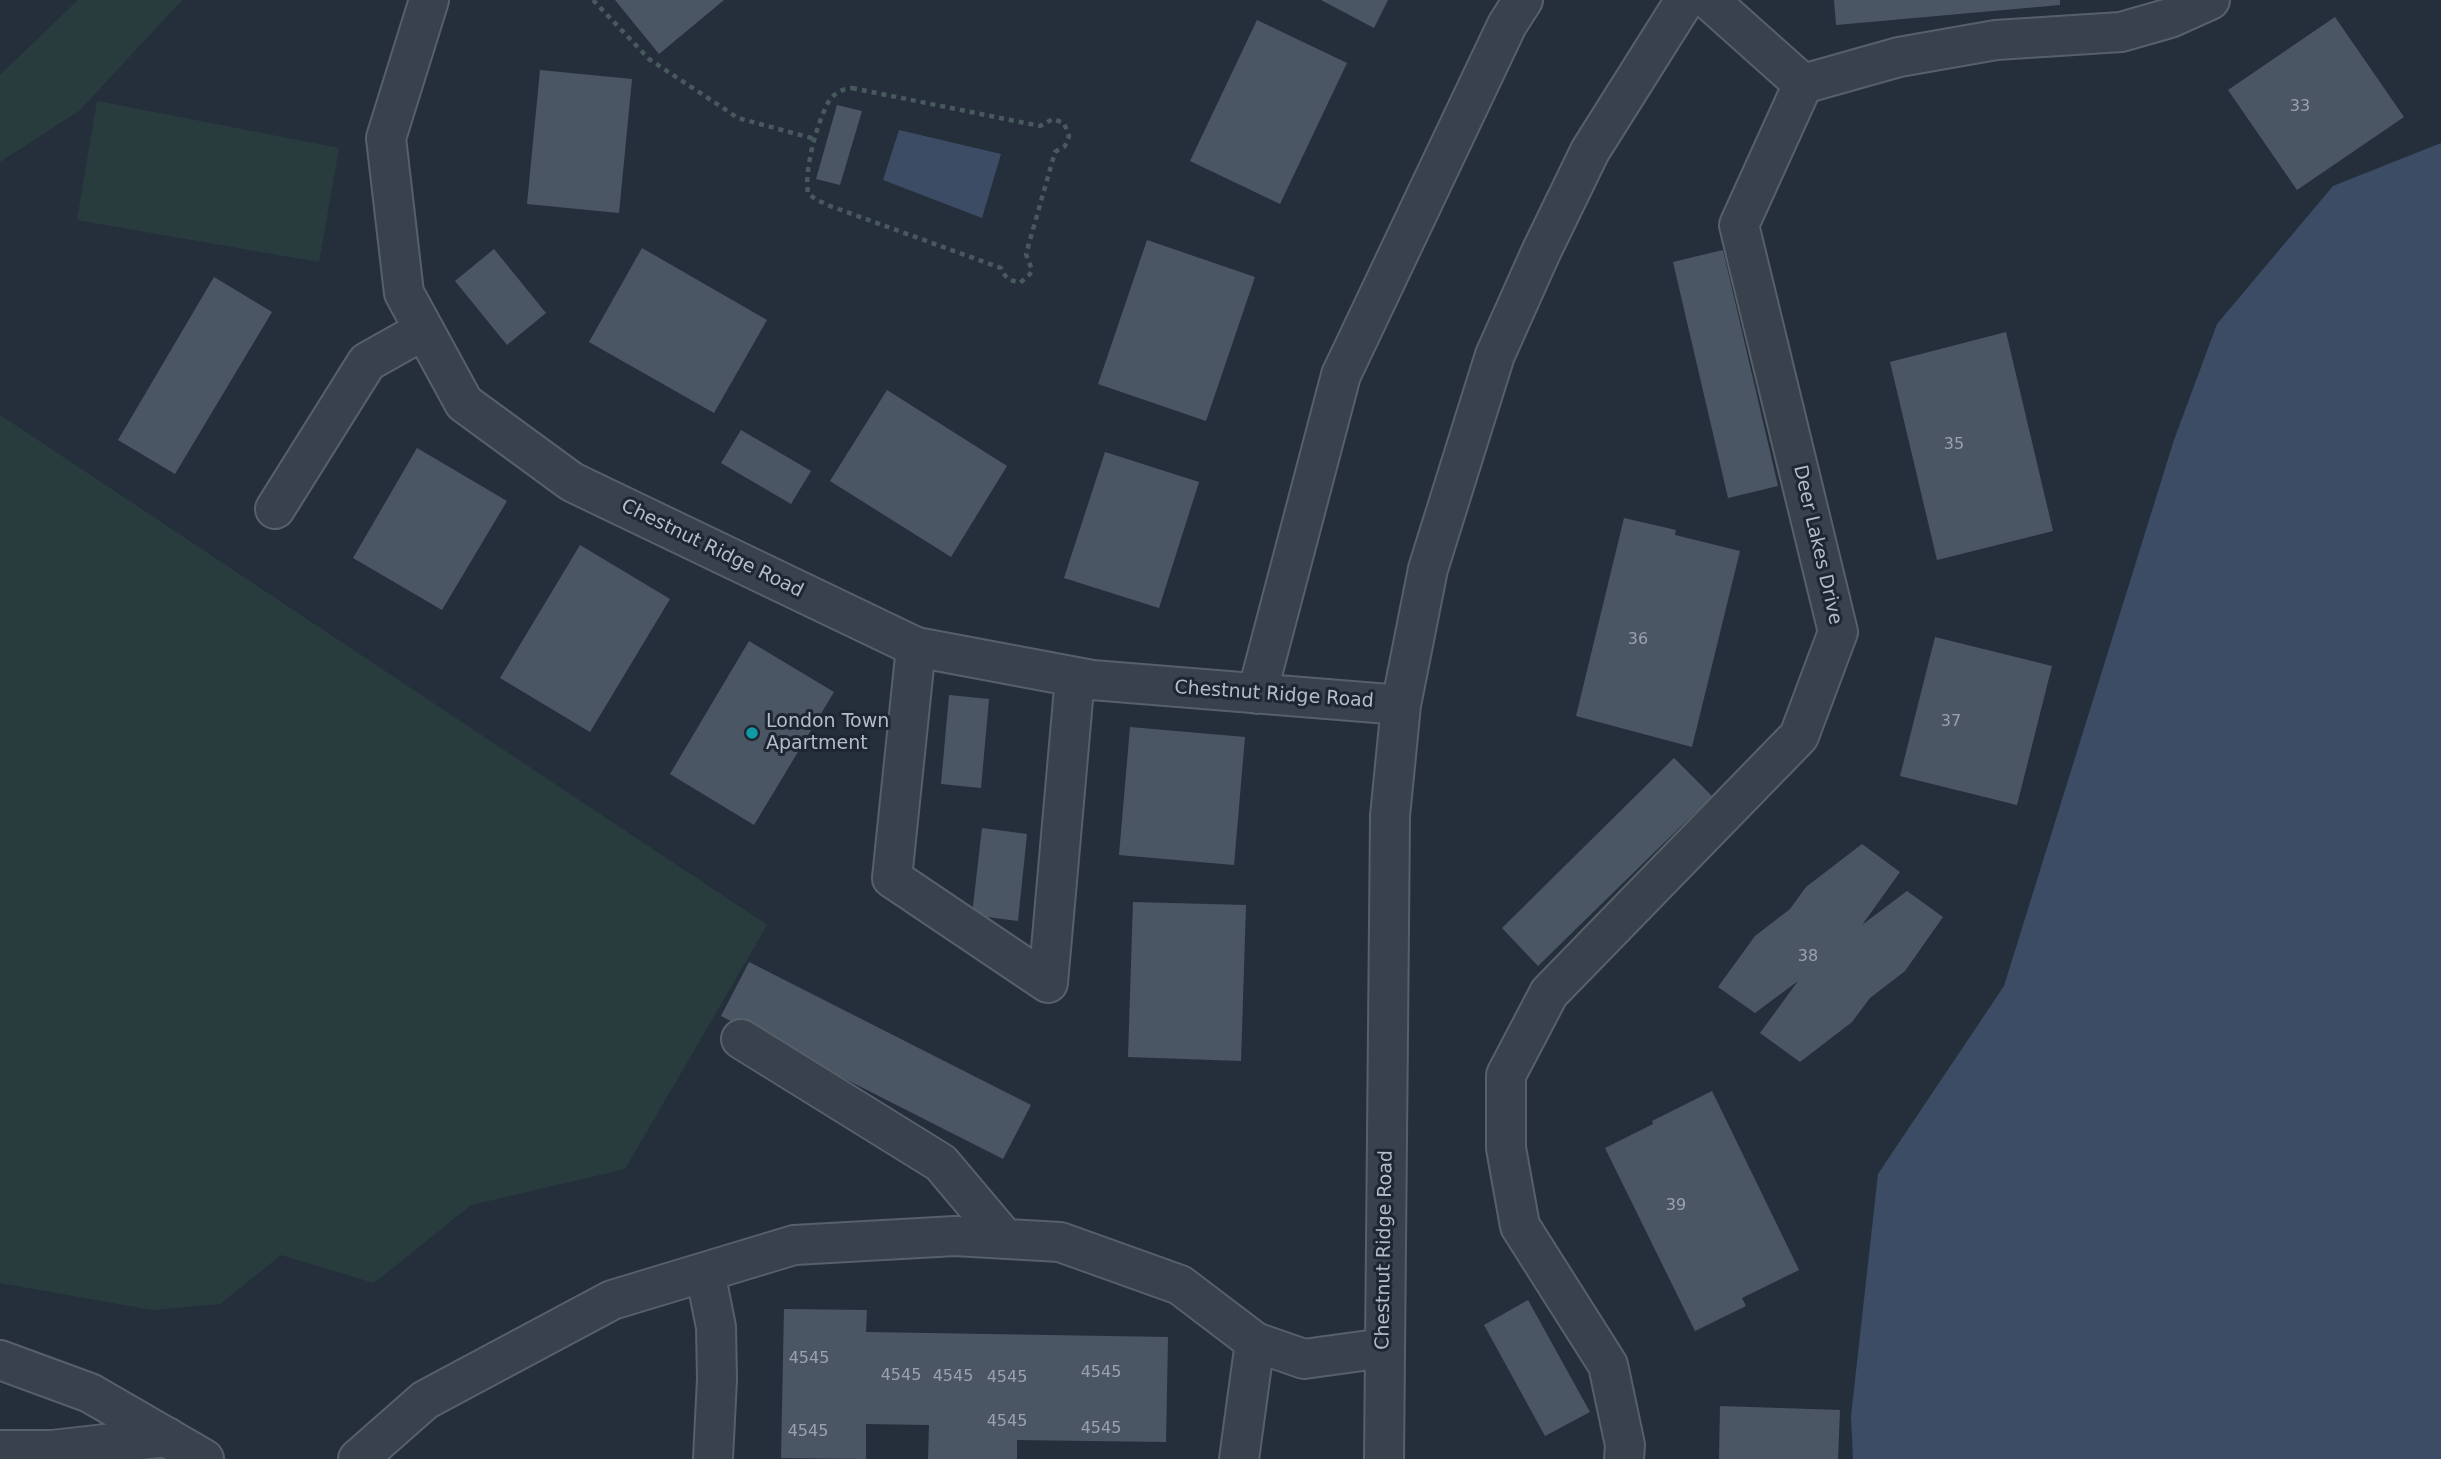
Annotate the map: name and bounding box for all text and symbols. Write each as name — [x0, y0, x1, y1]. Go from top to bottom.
house number: 33 — [2290, 97, 2310, 117]
house number: 35 — [1944, 435, 1964, 455]
street label: Deer Lakes Drive — [1788, 463, 1846, 627]
street label: Chestnut Ridge Road — [617, 495, 807, 603]
house number: 36 — [1628, 630, 1648, 650]
street label: Chestnut Ridge Road — [1173, 677, 1375, 713]
place label: London Town Apartment — [766, 711, 889, 755]
house number: 37 — [1941, 712, 1961, 732]
marker: London Town Apartment — [744, 725, 760, 741]
house number: 38 — [1798, 947, 1818, 967]
street label: Chestnut Ridge Road — [1372, 1150, 1398, 1350]
house number: 39 — [1666, 1196, 1686, 1216]
house number: 4545 — [789, 1349, 829, 1369]
house number: 4545 — [1081, 1363, 1121, 1383]
house number: 4545 — [881, 1366, 921, 1386]
house number: 4545 — [933, 1367, 973, 1387]
house number: 4545 — [987, 1368, 1027, 1388]
house number: 4545 — [987, 1412, 1027, 1432]
house number: 4545 — [1081, 1419, 1121, 1439]
house number: 4545 — [788, 1422, 828, 1442]

